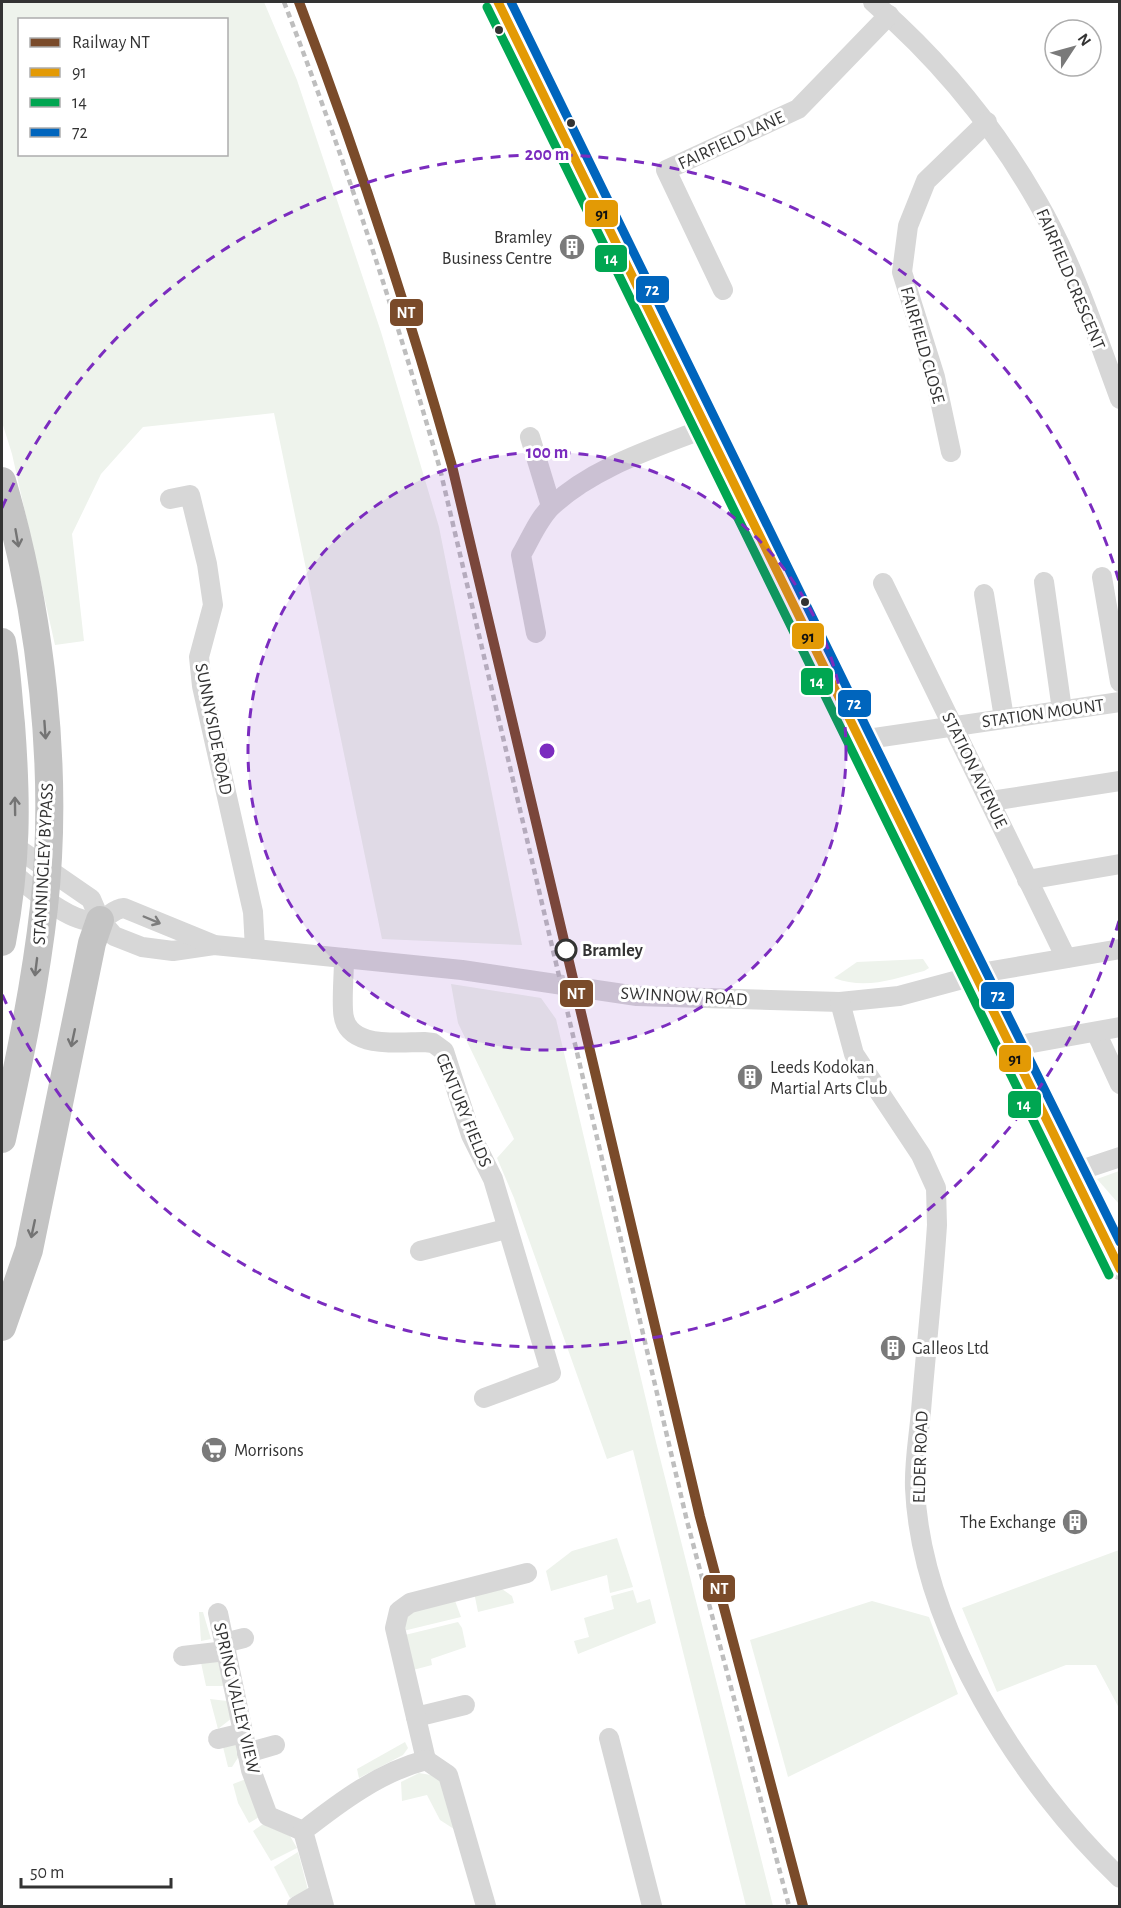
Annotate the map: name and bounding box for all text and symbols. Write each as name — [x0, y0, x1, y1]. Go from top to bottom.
legend — [18, 18, 228, 156]
north arrow — [1043, 18, 1103, 78]
unlabelled marker — [493, 24, 505, 36]
text: N — [1075, 31, 1094, 49]
text: Railway NT — [72, 34, 150, 52]
text: 91 — [72, 64, 87, 82]
text: 14 — [72, 94, 87, 112]
street label: FAIRFIELD LANE — [676, 108, 788, 173]
unlabelled marker — [565, 117, 577, 129]
text: 72 — [72, 124, 88, 142]
text: 200 m — [525, 146, 569, 164]
line badge: 91 — [584, 199, 619, 228]
text: 91 — [595, 206, 609, 222]
street label: FAIRFIELD CRESCENT — [1032, 206, 1108, 353]
place label: Bramley Business Centre — [442, 229, 552, 268]
building icon: Bramley Business Centre — [557, 232, 587, 262]
line badge: 14 — [594, 244, 628, 273]
text: 14 — [604, 251, 618, 267]
line badge: 72 — [635, 275, 670, 304]
text: 72 — [645, 282, 660, 298]
street label: FAIRFIELD CLOSE — [897, 285, 947, 406]
line badge: NT — [389, 298, 424, 327]
text: NT — [396, 305, 416, 321]
text: 100 m — [526, 444, 568, 462]
one-way arrow — [12, 527, 23, 547]
unlabelled marker — [799, 596, 811, 608]
line badge: 91 — [791, 622, 825, 650]
text: 91 — [801, 629, 815, 645]
street label: SUNNYSIDE ROAD — [191, 662, 235, 796]
line badge: 14 — [800, 667, 834, 696]
text: 14 — [810, 674, 824, 690]
line badge: 72 — [837, 689, 872, 718]
text: 72 — [847, 696, 862, 712]
street label: STATION MOUNT — [981, 696, 1106, 731]
street label: STATION AVENUE — [938, 710, 1010, 832]
one-way arrow — [40, 720, 51, 740]
centre of rings — [537, 741, 557, 761]
street label: STANNINGLEY BYPASS — [31, 783, 57, 946]
one-way arrow — [10, 796, 21, 816]
one-way arrow — [142, 915, 161, 926]
marker: Bramley — [555, 939, 577, 961]
place label: Bramley — [582, 942, 644, 960]
one-way arrow — [30, 956, 41, 976]
line badge: NT — [559, 979, 594, 1008]
line badge: 72 — [980, 981, 1015, 1010]
street label: SWINNOW ROAD — [620, 985, 748, 1009]
text: NT — [566, 986, 586, 1002]
text: 72 — [991, 988, 1006, 1004]
one-way arrow — [67, 1028, 78, 1048]
line badge: 91 — [998, 1044, 1032, 1073]
street label: CENTURY FIELDS — [432, 1051, 494, 1170]
text: 91 — [1008, 1051, 1022, 1067]
place label: Leeds Kodokan Martial Arts Club — [770, 1059, 887, 1098]
building icon: Leeds Kodokan Martial Arts Club — [735, 1062, 765, 1092]
line badge: 14 — [1007, 1090, 1042, 1119]
text: 14 — [1017, 1097, 1031, 1113]
one-way arrow — [27, 1220, 39, 1239]
building icon: Galleos Ltd — [878, 1333, 908, 1363]
place label: Galleos Ltd — [912, 1340, 989, 1358]
street label: ELDER ROAD — [910, 1411, 932, 1504]
supermarket icon: Morrisons — [199, 1435, 229, 1465]
place label: Morrisons — [234, 1442, 304, 1460]
building icon: The Exchange — [1060, 1507, 1090, 1537]
place label: The Exchange — [960, 1514, 1056, 1532]
line badge: NT — [702, 1574, 736, 1603]
text: NT — [709, 1581, 729, 1597]
street label: SPRING VALLEY VIEW — [210, 1621, 262, 1775]
scale bar — [21, 1851, 171, 1889]
text: 50 m — [30, 1864, 64, 1882]

